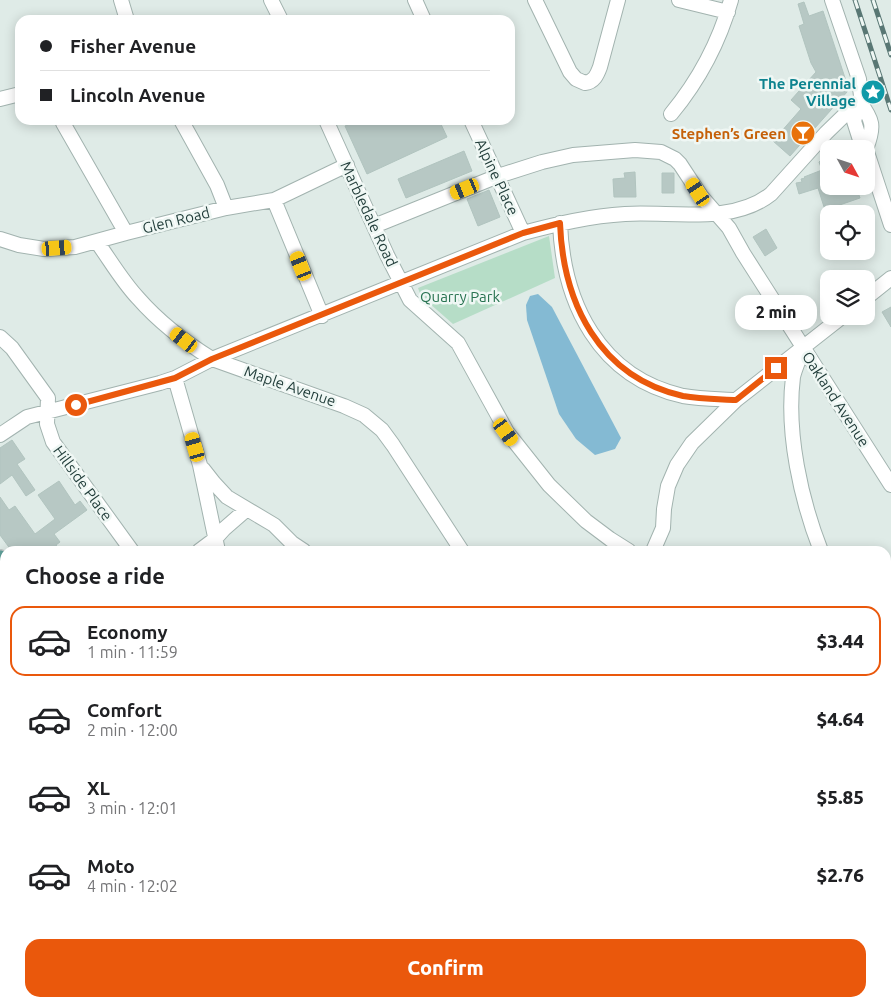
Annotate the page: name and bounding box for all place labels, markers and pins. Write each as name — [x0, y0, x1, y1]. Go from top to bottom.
place label: The Perennial Village — [759, 75, 856, 109]
place icon: The Perennial Village — [860, 79, 886, 105]
bar icon: Stephen’s Green — [790, 120, 816, 146]
place label: Stephen’s Green — [672, 125, 786, 142]

